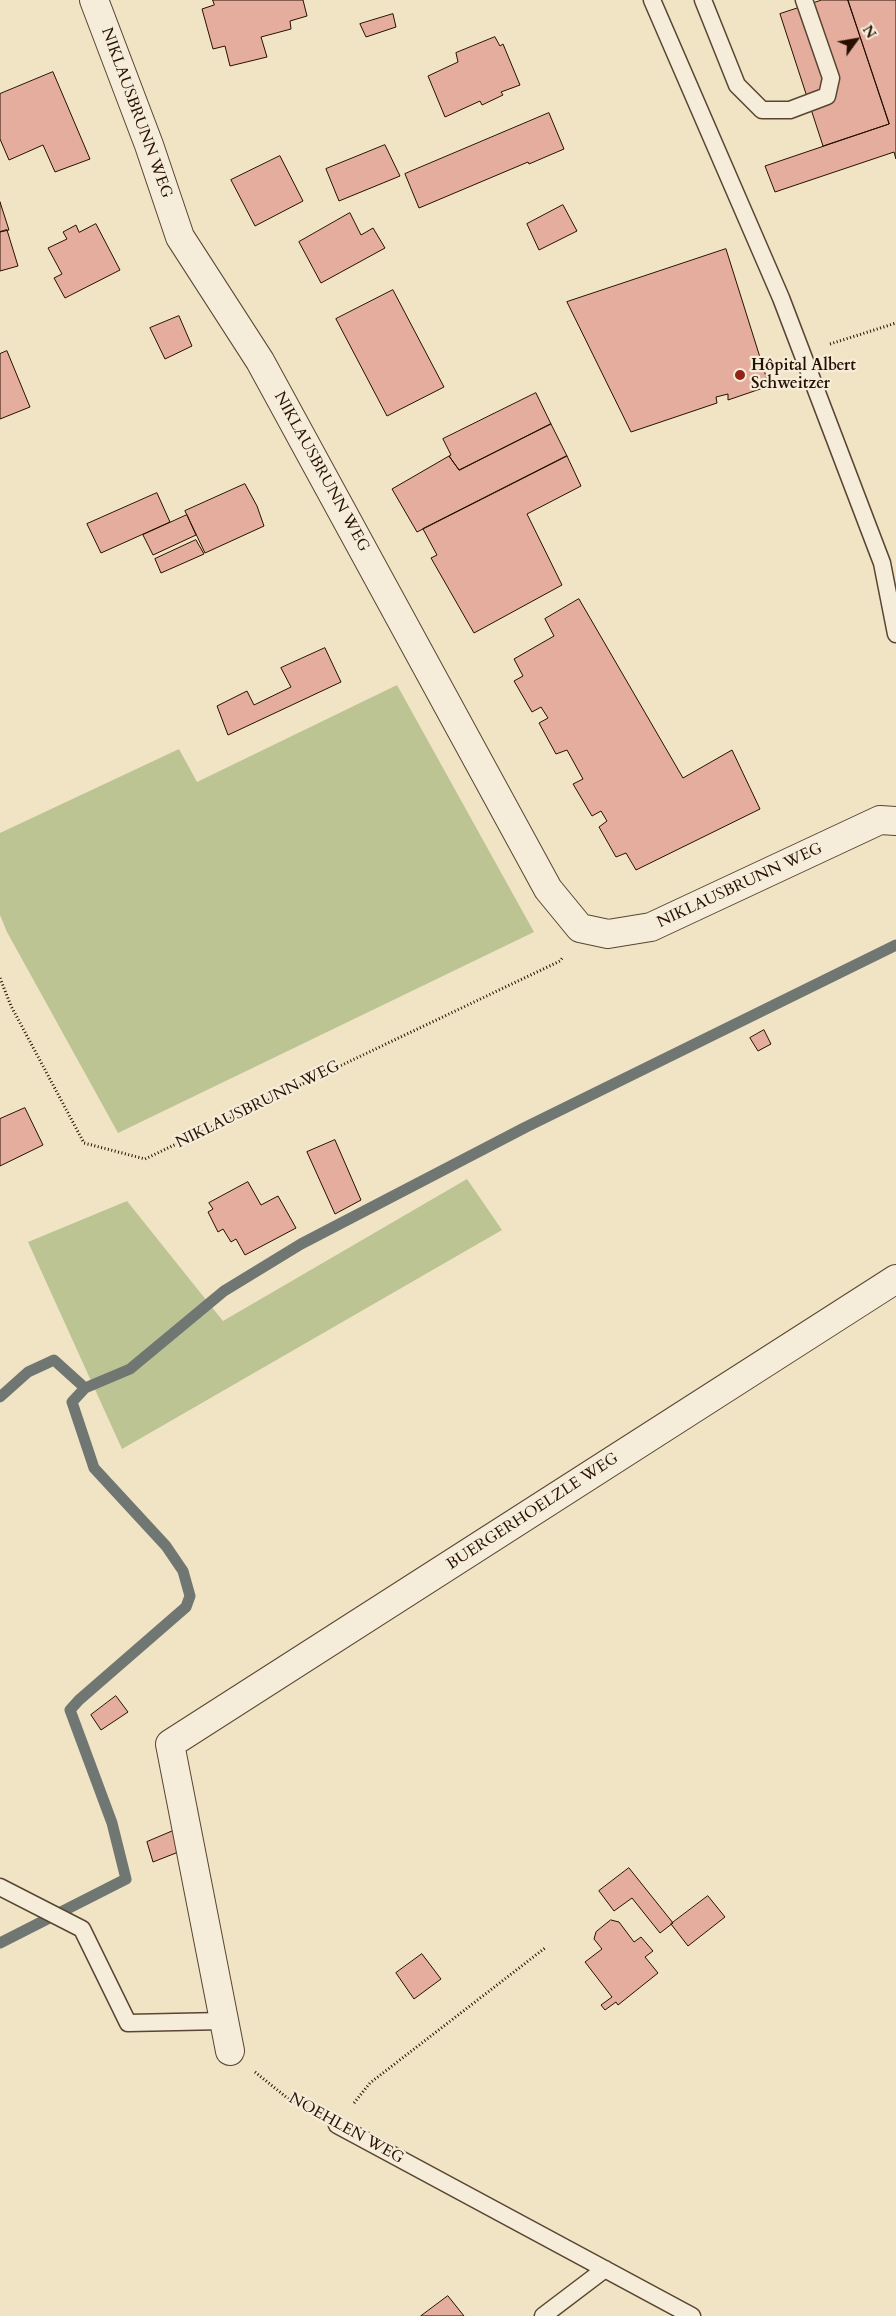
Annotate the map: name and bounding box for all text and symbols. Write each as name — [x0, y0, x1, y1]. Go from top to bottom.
north arrow — [831, 15, 881, 65]
text: N — [858, 22, 880, 42]
street label: NIKLAUSBRUNN WEG — [96, 25, 176, 201]
place label: Hôpital Albert Schweitzer — [751, 356, 856, 394]
marker: Hôpital Albert Schweitzer — [733, 368, 747, 382]
street label: NIKLAUSBRUNN WEG — [269, 389, 373, 555]
street label: NIKLAUSBRUNN WEG — [654, 839, 826, 933]
street label: NIKLAUSBRUNN WEG — [173, 1057, 343, 1153]
street label: BUERGERHOELZLE WEG — [444, 1449, 622, 1575]
street label: NOEHLEN WEG — [285, 2089, 407, 2169]

